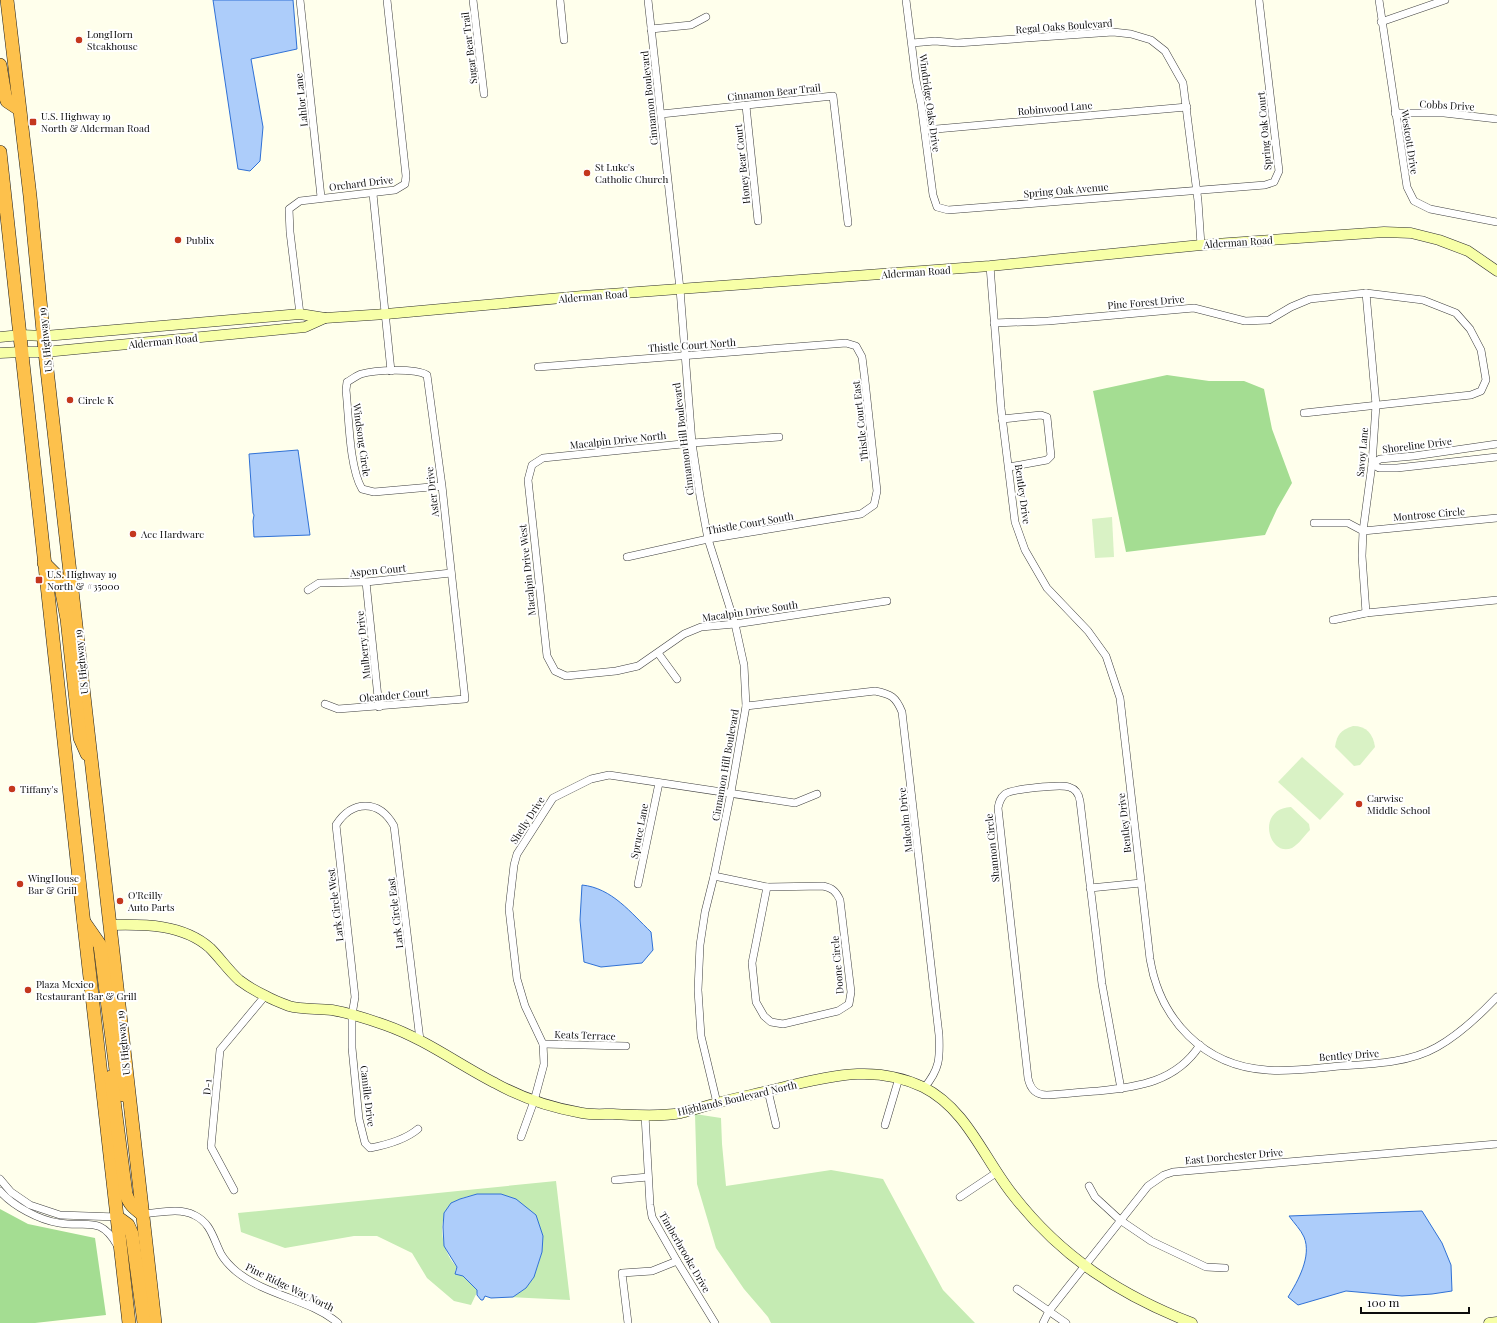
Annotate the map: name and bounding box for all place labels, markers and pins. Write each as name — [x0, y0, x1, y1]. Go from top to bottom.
place label: LongHorn Steakhouse — [87, 27, 138, 53]
marker: LongHorn Steakhouse — [74, 35, 84, 45]
place label: U.S. Highway 19 North & Alderman Road — [41, 109, 150, 135]
marker: U.S. Highway 19 North & Alderman Road — [28, 117, 38, 127]
place label: St Luke's Catholic Church — [595, 160, 668, 186]
marker: St Luke's Catholic Church — [582, 168, 592, 178]
place label: Publix — [186, 233, 215, 247]
marker: Publix — [173, 235, 183, 245]
place label: Circle K — [78, 393, 114, 407]
marker: Circle K — [65, 395, 75, 405]
place label: Ace Hardware — [140, 527, 204, 541]
marker: Ace Hardware — [128, 529, 138, 539]
place label: U.S. Highway 19 North & #35000 — [47, 567, 120, 593]
marker: U.S. Highway 19 North & #35000 — [34, 575, 44, 585]
place label: Tiffany's — [20, 782, 58, 796]
marker: Tiffany's — [7, 784, 17, 794]
place label: Carwise Middle School — [1367, 791, 1431, 817]
marker: Carwise Middle School — [1354, 799, 1364, 809]
place label: WingHouse Bar & Grill — [27, 871, 79, 897]
marker: WingHouse Bar & Grill — [15, 879, 25, 889]
place label: O'Reilly Auto Parts — [127, 888, 175, 914]
marker: O'Reilly Auto Parts — [115, 896, 125, 906]
place label: Plaza Mexico Restaurant Bar & Grill — [36, 977, 137, 1003]
marker: Plaza Mexico Restaurant Bar & Grill — [23, 985, 33, 995]

